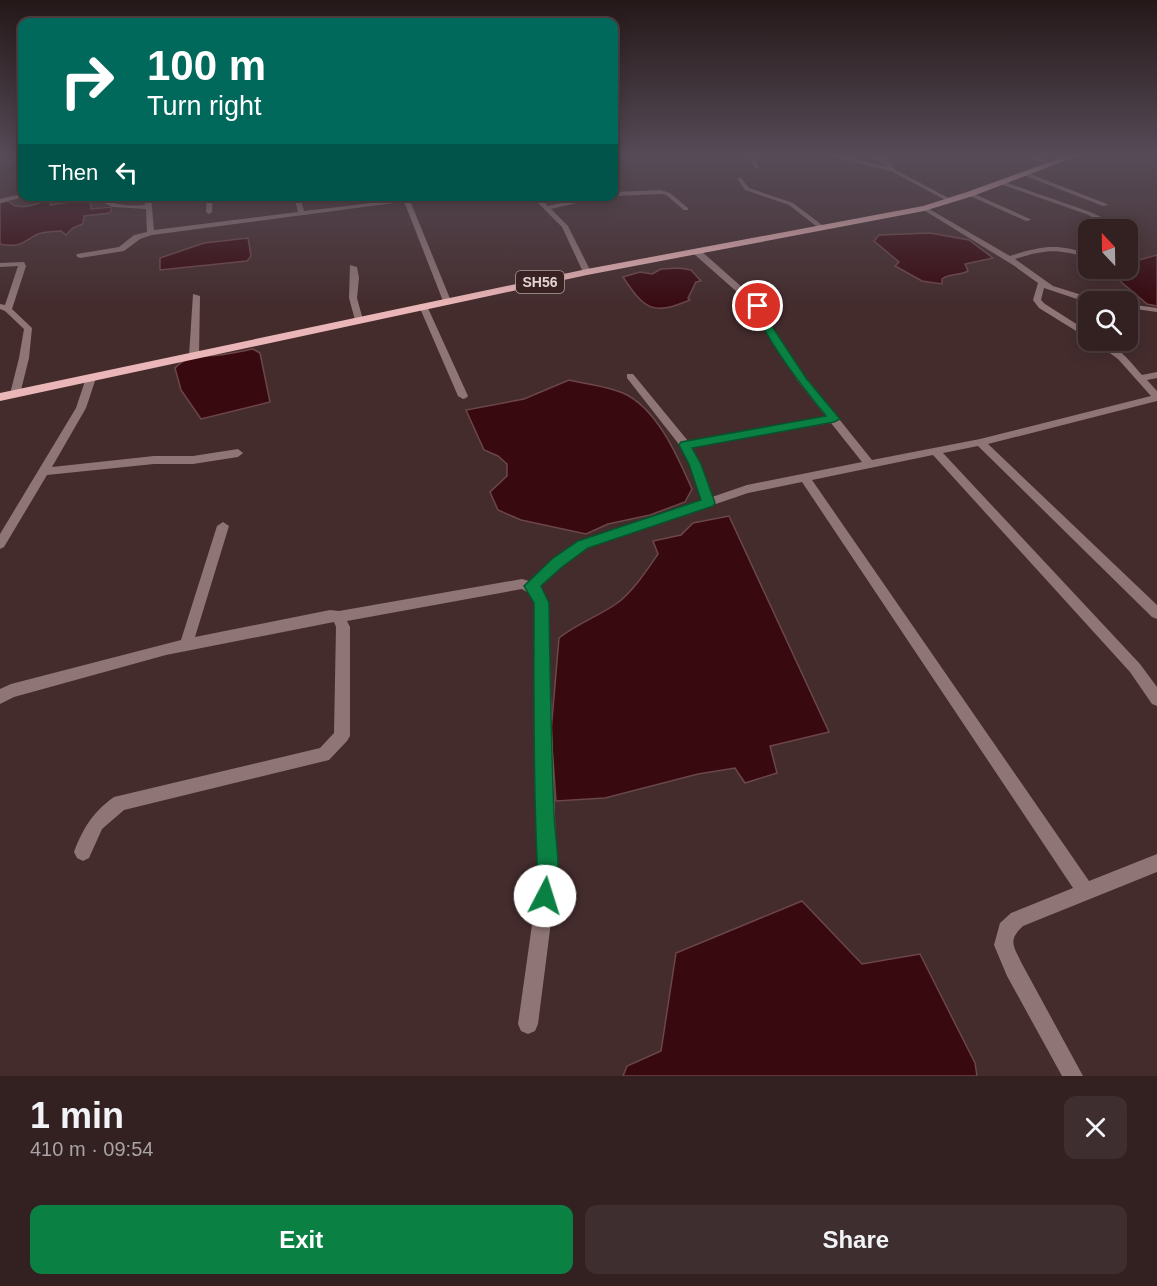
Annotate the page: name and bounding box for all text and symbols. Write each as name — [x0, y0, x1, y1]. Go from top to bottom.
icon: right — [48, 42, 126, 120]
text: 100 m — [147, 42, 266, 89]
text: Turn right — [147, 91, 262, 121]
icon: left — [110, 156, 143, 189]
text: Then — [48, 160, 98, 185]
north arrow — [1078, 219, 1138, 279]
map controls — [1078, 219, 1138, 351]
road number: SH56 — [516, 271, 564, 293]
pin — [732, 280, 783, 331]
icon: arrive — [741, 289, 774, 322]
button: search — [1078, 291, 1138, 351]
position arrow — [513, 864, 577, 928]
text: 1 min — [30, 1095, 124, 1136]
button: close — [1064, 1096, 1127, 1159]
text: 410 m · 09:54 — [30, 1138, 153, 1160]
button: Exit — [30, 1205, 573, 1274]
button: Share — [585, 1205, 1127, 1274]

